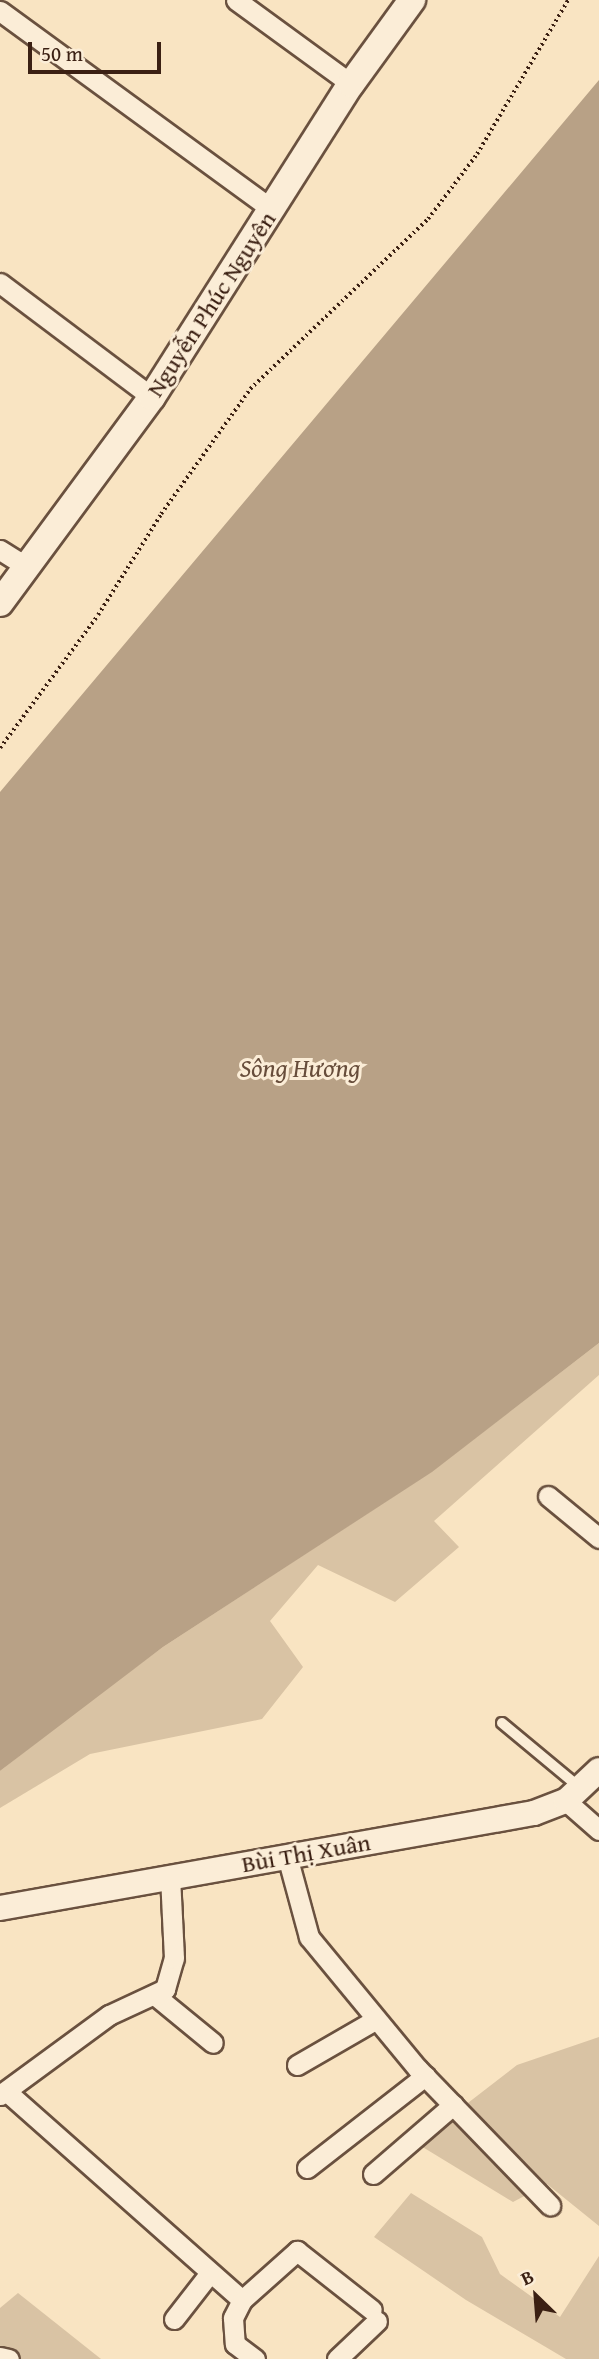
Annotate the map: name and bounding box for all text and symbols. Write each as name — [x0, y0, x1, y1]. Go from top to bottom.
scale bar — [32, 28, 164, 72]
text: 50 m — [41, 38, 83, 69]
street label: Nguyễn Phúc Nguyên — [140, 206, 282, 402]
water label: Sông Hương — [240, 1052, 360, 1084]
street label: Bùi Thị Xuân — [239, 1828, 373, 1878]
north arrow — [501, 2261, 571, 2331]
text: B — [516, 2262, 538, 2292]

